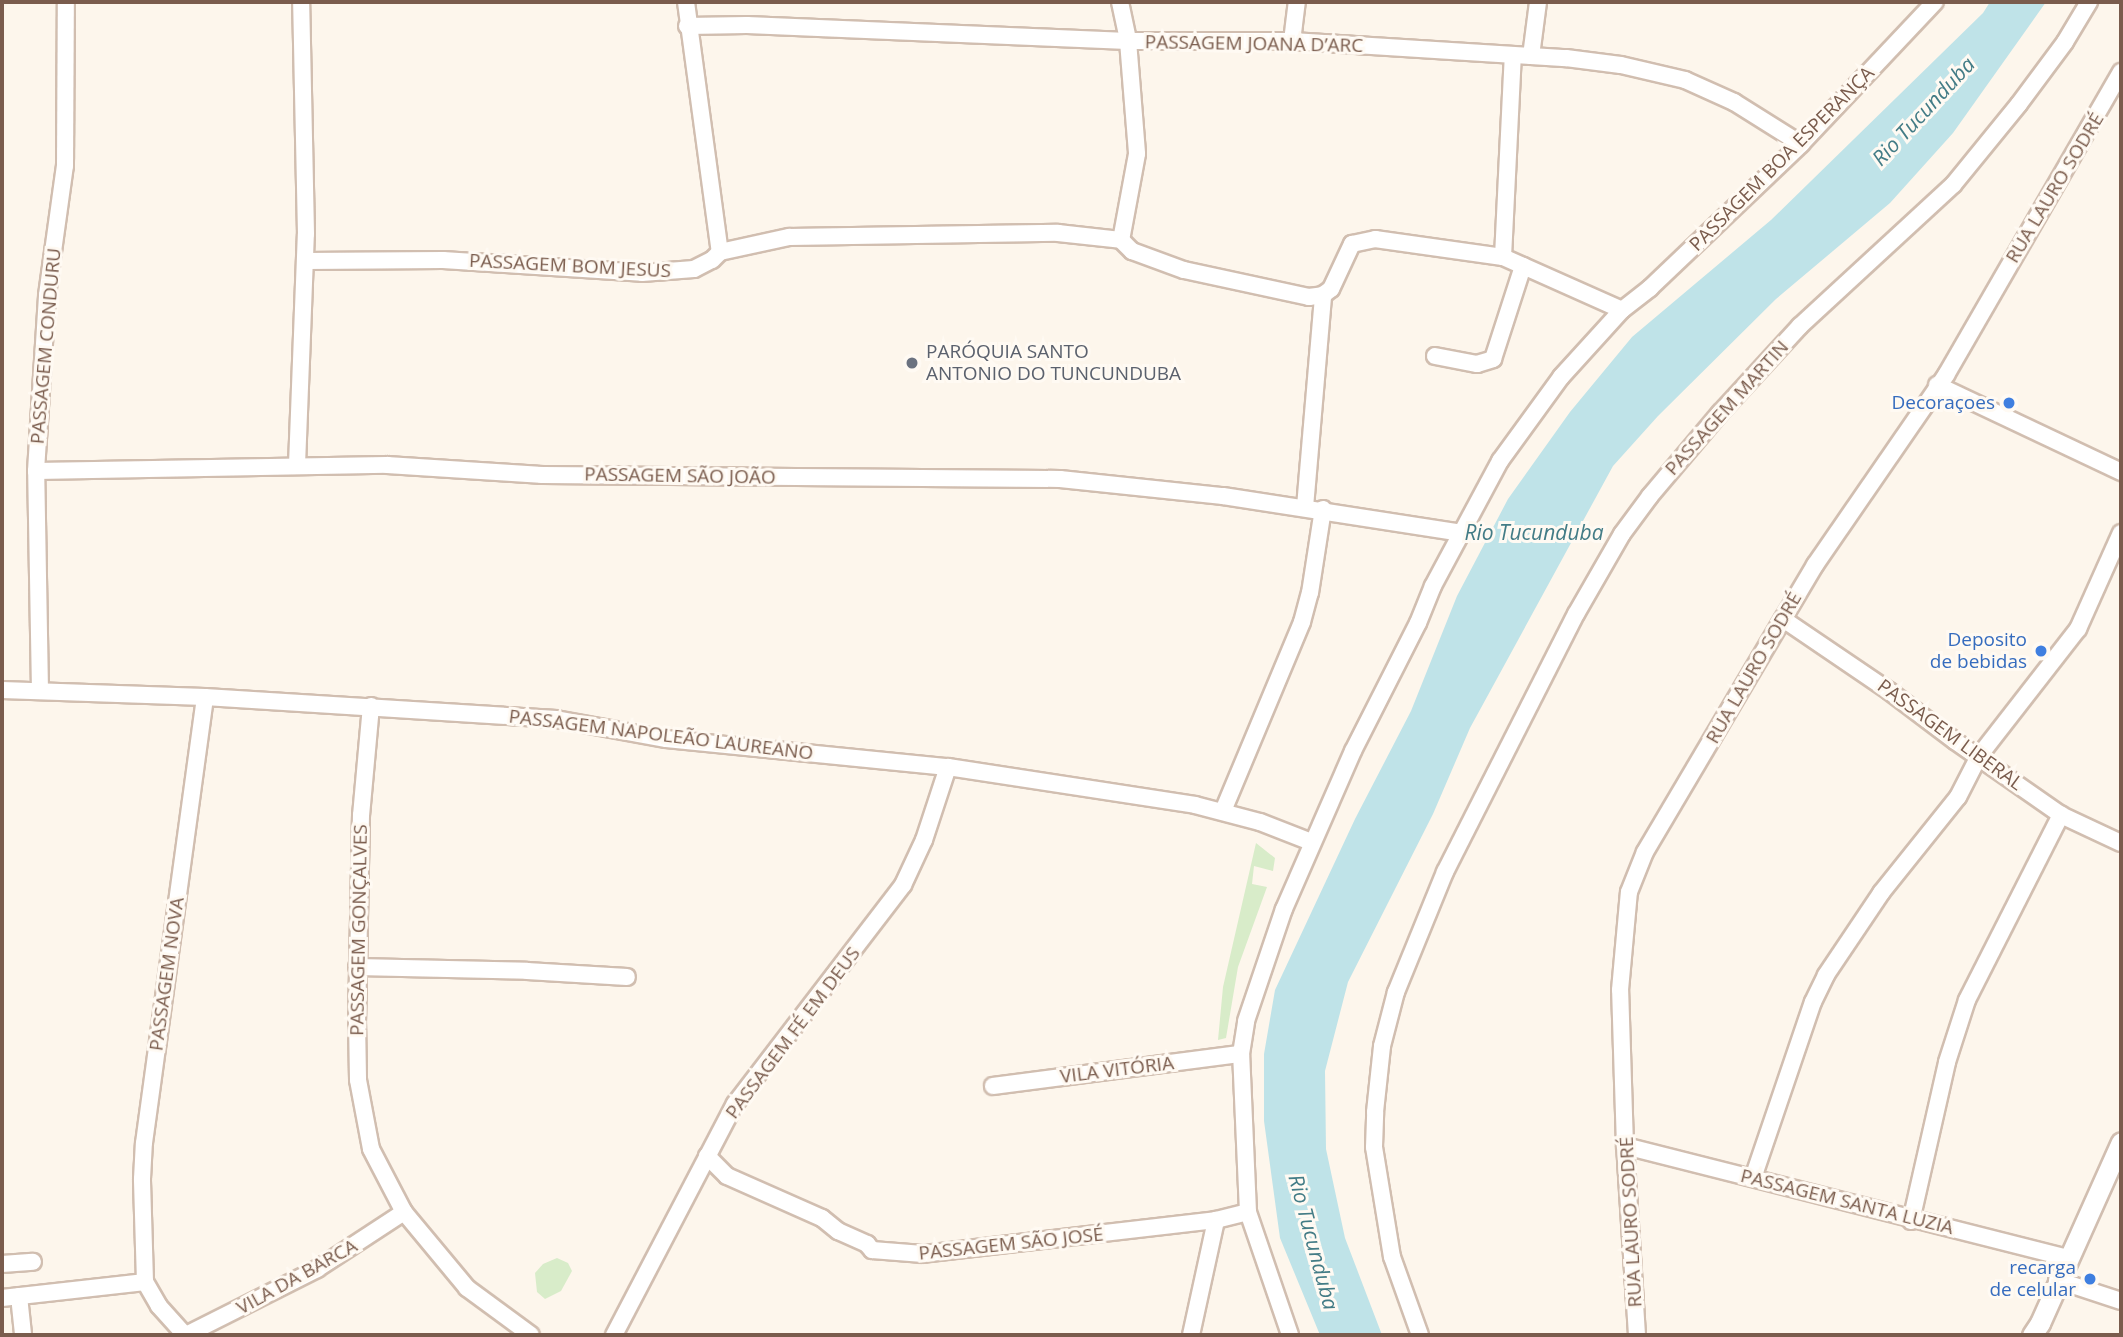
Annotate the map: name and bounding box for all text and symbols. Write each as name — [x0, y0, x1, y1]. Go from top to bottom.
street label: PASSAGEM JOANA D’ARC — [1145, 31, 1363, 57]
water label: Rio Tucunduba — [1866, 52, 1980, 170]
street label: PASSAGEM BOA ESPERANÇA — [1685, 62, 1879, 256]
street label: RUA LAURO SODRÉ — [2001, 109, 2109, 267]
street label: PASSAGEM CONDURU — [26, 247, 66, 445]
street label: PASSAGEM BOM JESUS — [468, 249, 672, 283]
street label: PASSAGEM MARTIN — [1660, 336, 1794, 480]
place label: PARÓQUIA SANTO ANTONIO DO TUNCUNDUBA — [926, 341, 1181, 385]
marker: PARÓQUIA SANTO ANTONIO DO TUNCUNDUBA — [904, 355, 920, 371]
place label: Decoraçoes — [1891, 392, 1995, 414]
marker: Decoraçoes — [2001, 395, 2017, 411]
street label: PASSAGEM SÃO JOÃO — [584, 463, 776, 489]
water label: Rio Tucunduba — [1464, 519, 1604, 545]
street label: RUA LAURO SODRÉ — [1701, 588, 1807, 748]
place label: Deposito de bebidas — [1930, 629, 2027, 673]
marker: Deposito de bebidas — [2033, 643, 2049, 659]
street label: PASSAGEM LIBERAL — [1873, 675, 2027, 795]
street label: PASSAGEM NAPOLEÃO LAUREANO — [507, 705, 815, 765]
street label: PASSAGEM GONÇALVES — [346, 824, 372, 1036]
street label: PASSAGEM NOVA — [145, 896, 189, 1052]
street label: PASSAGEM FÉ EM DEUS — [721, 943, 865, 1123]
street label: VILA VITÓRIA — [1059, 1052, 1175, 1088]
street label: RUA LAURO SODRÉ — [1615, 1136, 1647, 1308]
street label: PASSAGEM SANTA LUZIA — [1738, 1164, 1956, 1240]
water label: Rio Tucunduba — [1284, 1172, 1344, 1312]
street label: PASSAGEM SÃO JOSÉ — [917, 1223, 1105, 1265]
street label: VILA DA BARCA — [233, 1234, 361, 1320]
place label: recarga de celular — [1989, 1257, 2076, 1301]
marker: recarga de celular — [2082, 1271, 2098, 1287]

